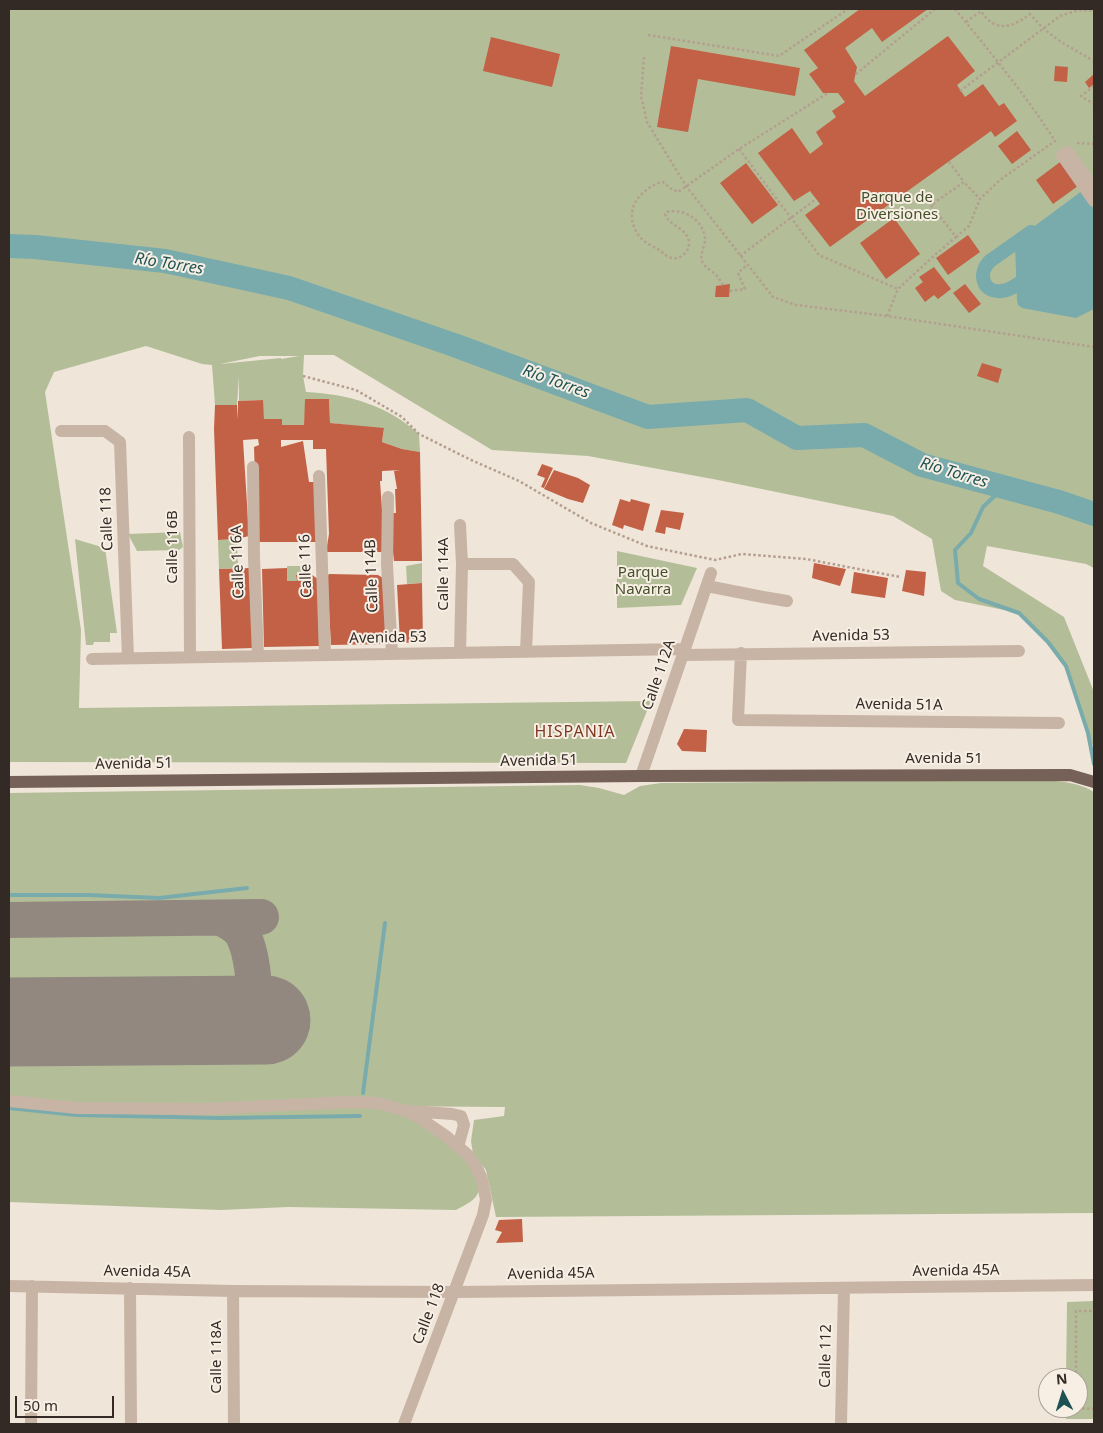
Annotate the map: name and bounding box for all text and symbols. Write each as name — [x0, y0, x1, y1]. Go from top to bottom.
park label: Parque de Diversiones — [856, 189, 938, 224]
water label: Río Torres — [133, 249, 205, 279]
water label: Río Torres — [520, 361, 592, 403]
water label: Río Torres — [918, 454, 990, 492]
street label: Calle 118 — [97, 487, 117, 551]
street label: Calle 116B — [164, 510, 182, 584]
street label: Calle 116A — [228, 525, 248, 599]
street label: Calle 116 — [296, 534, 316, 598]
street label: Calle 114A — [435, 537, 453, 611]
street label: Calle 114B — [362, 539, 382, 613]
park label: Parque Navarra — [615, 564, 671, 599]
street label: Avenida 53 — [812, 626, 890, 646]
street label: Avenida 53 — [349, 628, 427, 648]
street label: Calle 112A — [639, 637, 679, 713]
street label: Avenida 51A — [855, 695, 943, 715]
district label: HISPANIA — [534, 722, 616, 742]
street label: Avenida 51 — [905, 750, 983, 768]
street label: Avenida 51 — [500, 751, 578, 771]
street label: Avenida 51 — [95, 754, 173, 774]
street label: Avenida 45A — [912, 1261, 1000, 1281]
street label: Avenida 45A — [103, 1262, 191, 1282]
street label: Avenida 45A — [507, 1264, 595, 1284]
street label: Calle 118 — [409, 1281, 449, 1347]
street label: Calle 118A — [208, 1320, 226, 1394]
street label: Calle 112 — [816, 1324, 836, 1388]
north arrow — [1038, 1368, 1088, 1418]
text: N — [1055, 1369, 1068, 1389]
scale bar — [18, 1386, 116, 1418]
text: 50 m — [23, 1395, 58, 1415]

